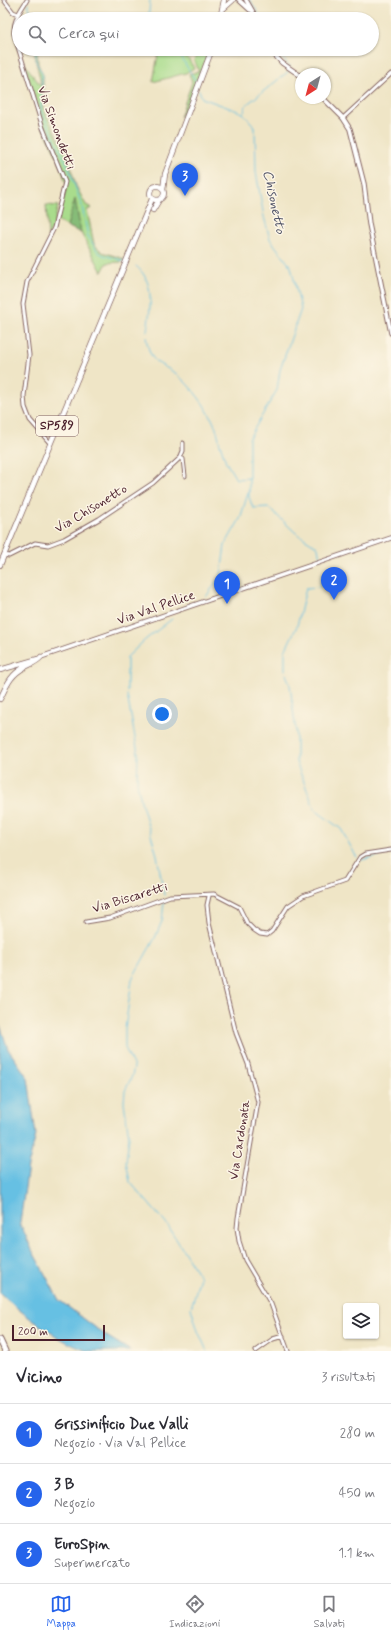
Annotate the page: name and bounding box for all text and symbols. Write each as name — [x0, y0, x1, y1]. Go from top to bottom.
search box — [12, 12, 379, 56]
icon: search — [26, 23, 48, 45]
text: Cerca qui — [58, 24, 119, 44]
north arrow — [295, 68, 331, 104]
street label: Via Simondetti — [33, 84, 79, 172]
pin: 3 — [172, 163, 198, 196]
water label: Chisonetto — [258, 168, 290, 236]
road number: SP589 — [36, 416, 78, 436]
street label: Via Chisonetto — [52, 480, 131, 537]
pin: 2 — [321, 567, 347, 600]
pin: 1 — [214, 571, 240, 604]
street label: Via Val Pellice — [115, 587, 197, 629]
your location — [152, 704, 172, 724]
street label: Via Biscaretti — [90, 878, 170, 918]
street label: Via Cardonata — [225, 1099, 255, 1181]
map controls — [343, 1303, 379, 1339]
button: layers — [343, 1303, 379, 1339]
scale bar — [12, 1323, 105, 1342]
text: 200 m — [18, 1325, 48, 1339]
text: Vicino — [16, 1366, 62, 1388]
text: 3 risultati — [322, 1369, 375, 1386]
text: Grissinificio Due Valli — [54, 1415, 188, 1435]
text: 1 — [26, 1425, 32, 1442]
text: 280 m — [340, 1425, 375, 1442]
text: Negozio · Via Val Pellice — [54, 1435, 186, 1452]
text: 3 B — [54, 1475, 74, 1495]
text: 2 — [26, 1485, 32, 1502]
text: 450 m — [339, 1485, 375, 1502]
text: Negozio — [54, 1495, 95, 1512]
text: EuroSpin — [54, 1535, 110, 1555]
text: 3 — [26, 1545, 32, 1562]
text: 1.1 km — [338, 1545, 375, 1562]
text: Supermercato — [54, 1555, 130, 1572]
tab: Mappa — [47, 1593, 76, 1631]
tab: Indicazioni — [169, 1593, 220, 1631]
tab: Salvati — [313, 1593, 345, 1631]

